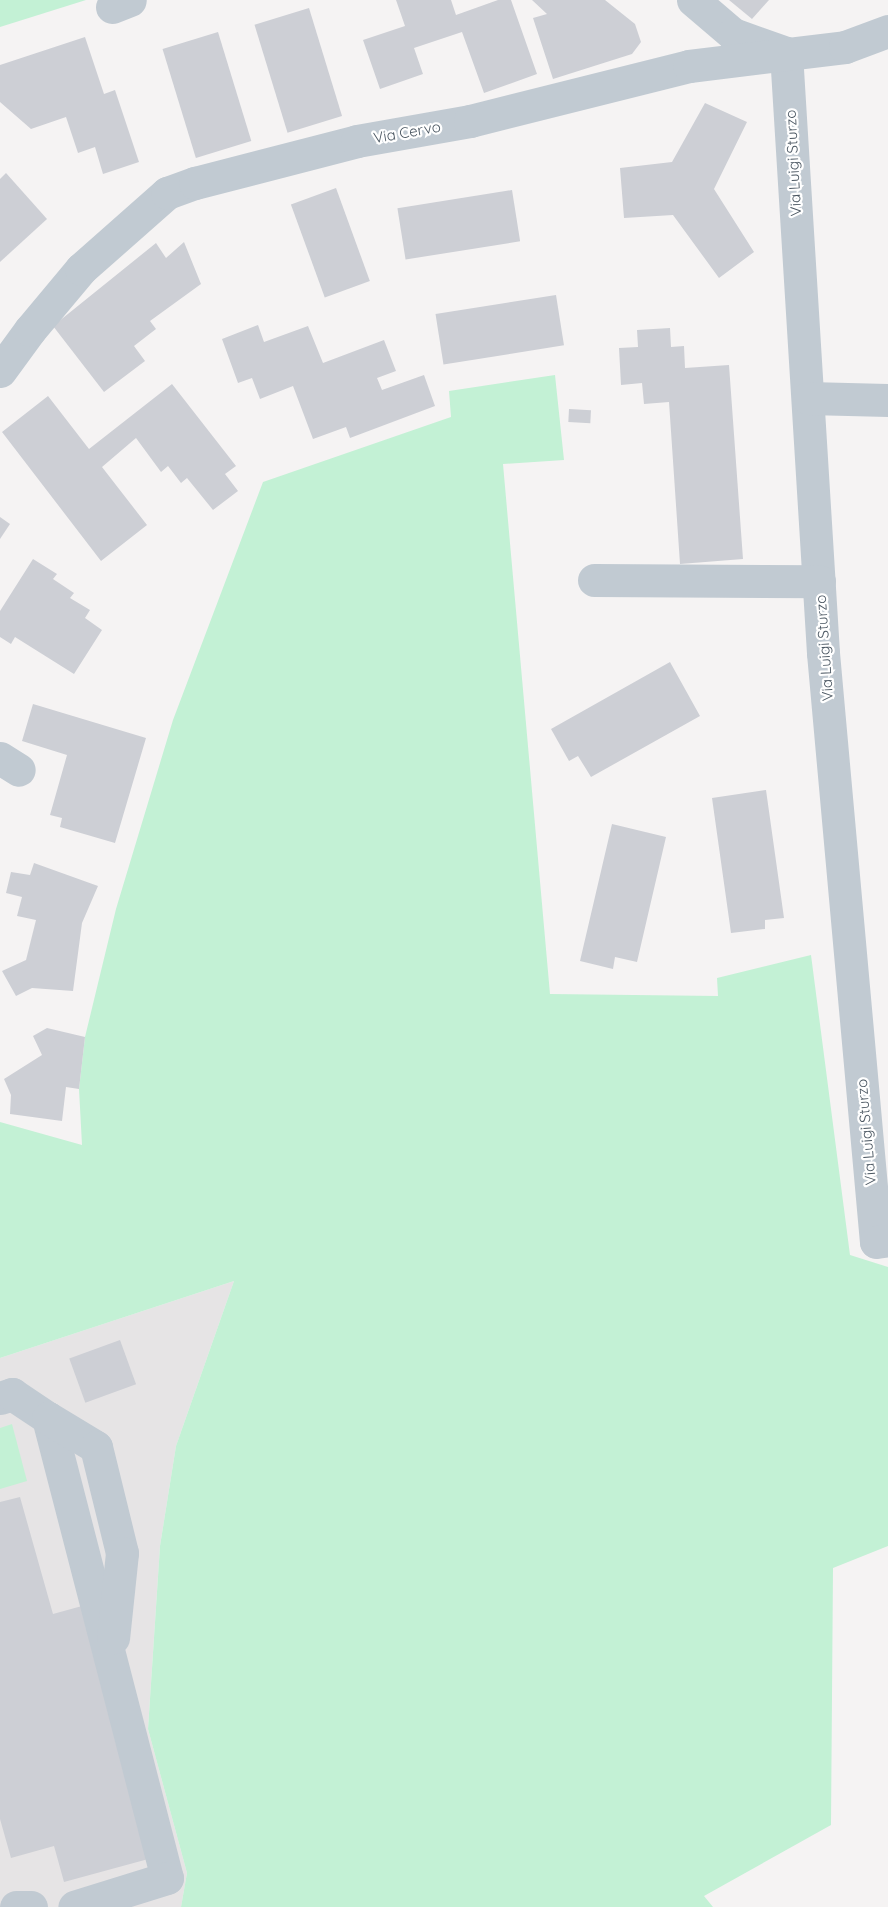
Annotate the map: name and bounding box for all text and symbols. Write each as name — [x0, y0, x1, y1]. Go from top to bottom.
street label: Via Luigi Sturzo — [781, 109, 805, 217]
street label: Via Cervo — [372, 117, 442, 147]
street label: Via Luigi Sturzo — [811, 594, 837, 702]
street label: Via Luigi Sturzo — [852, 1078, 880, 1186]

